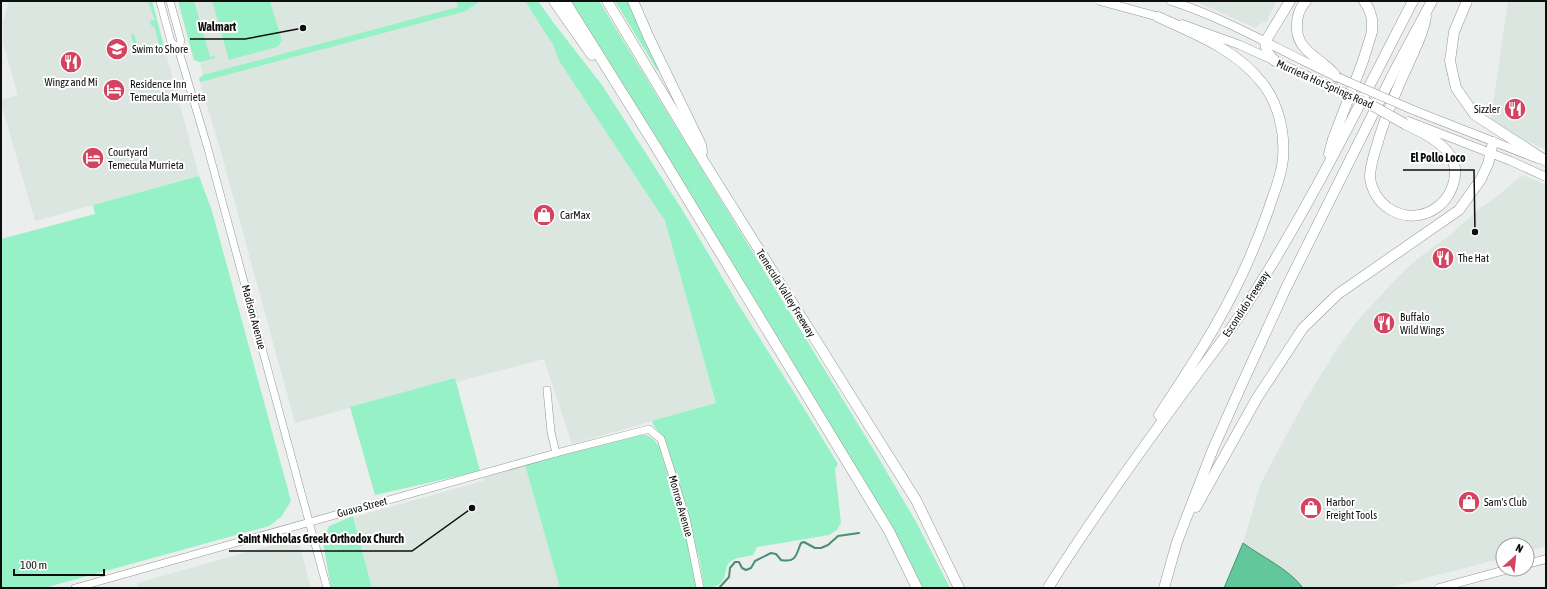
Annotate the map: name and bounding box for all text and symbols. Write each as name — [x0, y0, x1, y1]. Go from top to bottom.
callout: Walmart — [190, 15, 245, 39]
text: Walmart — [197, 20, 237, 34]
school or university icon: Swim to Shore — [104, 36, 130, 62]
place label: Swim to Shore — [132, 43, 188, 55]
restaurant icon: Wingz and Mi — [58, 49, 84, 75]
street label: Murrieta Hot Springs Road — [1275, 57, 1375, 111]
place label: Wingz and Mi — [44, 76, 98, 88]
hotel icon: Residence Inn Temecula Murrieta — [101, 77, 127, 103]
place label: Residence Inn Temecula Murrieta — [130, 78, 206, 103]
restaurant icon: Sizzler — [1502, 96, 1528, 122]
place label: Sizzler — [1474, 103, 1501, 115]
hotel icon: Courtyard Temecula Murrieta — [80, 145, 106, 171]
place label: Courtyard Temecula Murrieta — [108, 146, 184, 171]
callout: El Pollo Loco — [1403, 146, 1474, 170]
text: El Pollo Loco — [1410, 151, 1466, 165]
shop icon: CarMax — [531, 202, 557, 228]
place label: CarMax — [560, 209, 591, 221]
restaurant icon: The Hat — [1430, 245, 1456, 271]
street label: Temecula Valley Freeway — [754, 247, 818, 339]
place label: The Hat — [1458, 252, 1489, 264]
street label: Escondido Freeway — [1220, 268, 1272, 339]
street label: Madison Avenue — [240, 283, 268, 351]
restaurant icon: Buffalo Wild Wings — [1371, 310, 1397, 336]
place label: Buffalo Wild Wings — [1400, 311, 1445, 336]
street label: Monroe Avenue — [667, 474, 695, 538]
shop icon: Sam's Club — [1456, 489, 1482, 515]
street label: Guava Street — [336, 495, 388, 519]
shop icon: Harbor Freight Tools — [1298, 495, 1324, 521]
place label: Harbor Freight Tools — [1326, 496, 1377, 521]
place label: Sam's Club — [1484, 496, 1527, 508]
callout: Saint Nicholas Greek Orthodox Church — [229, 527, 412, 551]
text: Saint Nicholas Greek Orthodox Church — [238, 532, 404, 546]
north arrow — [1495, 537, 1535, 577]
text: N — [1514, 541, 1525, 555]
scale bar — [14, 551, 104, 577]
text: 100 m — [20, 558, 47, 572]

